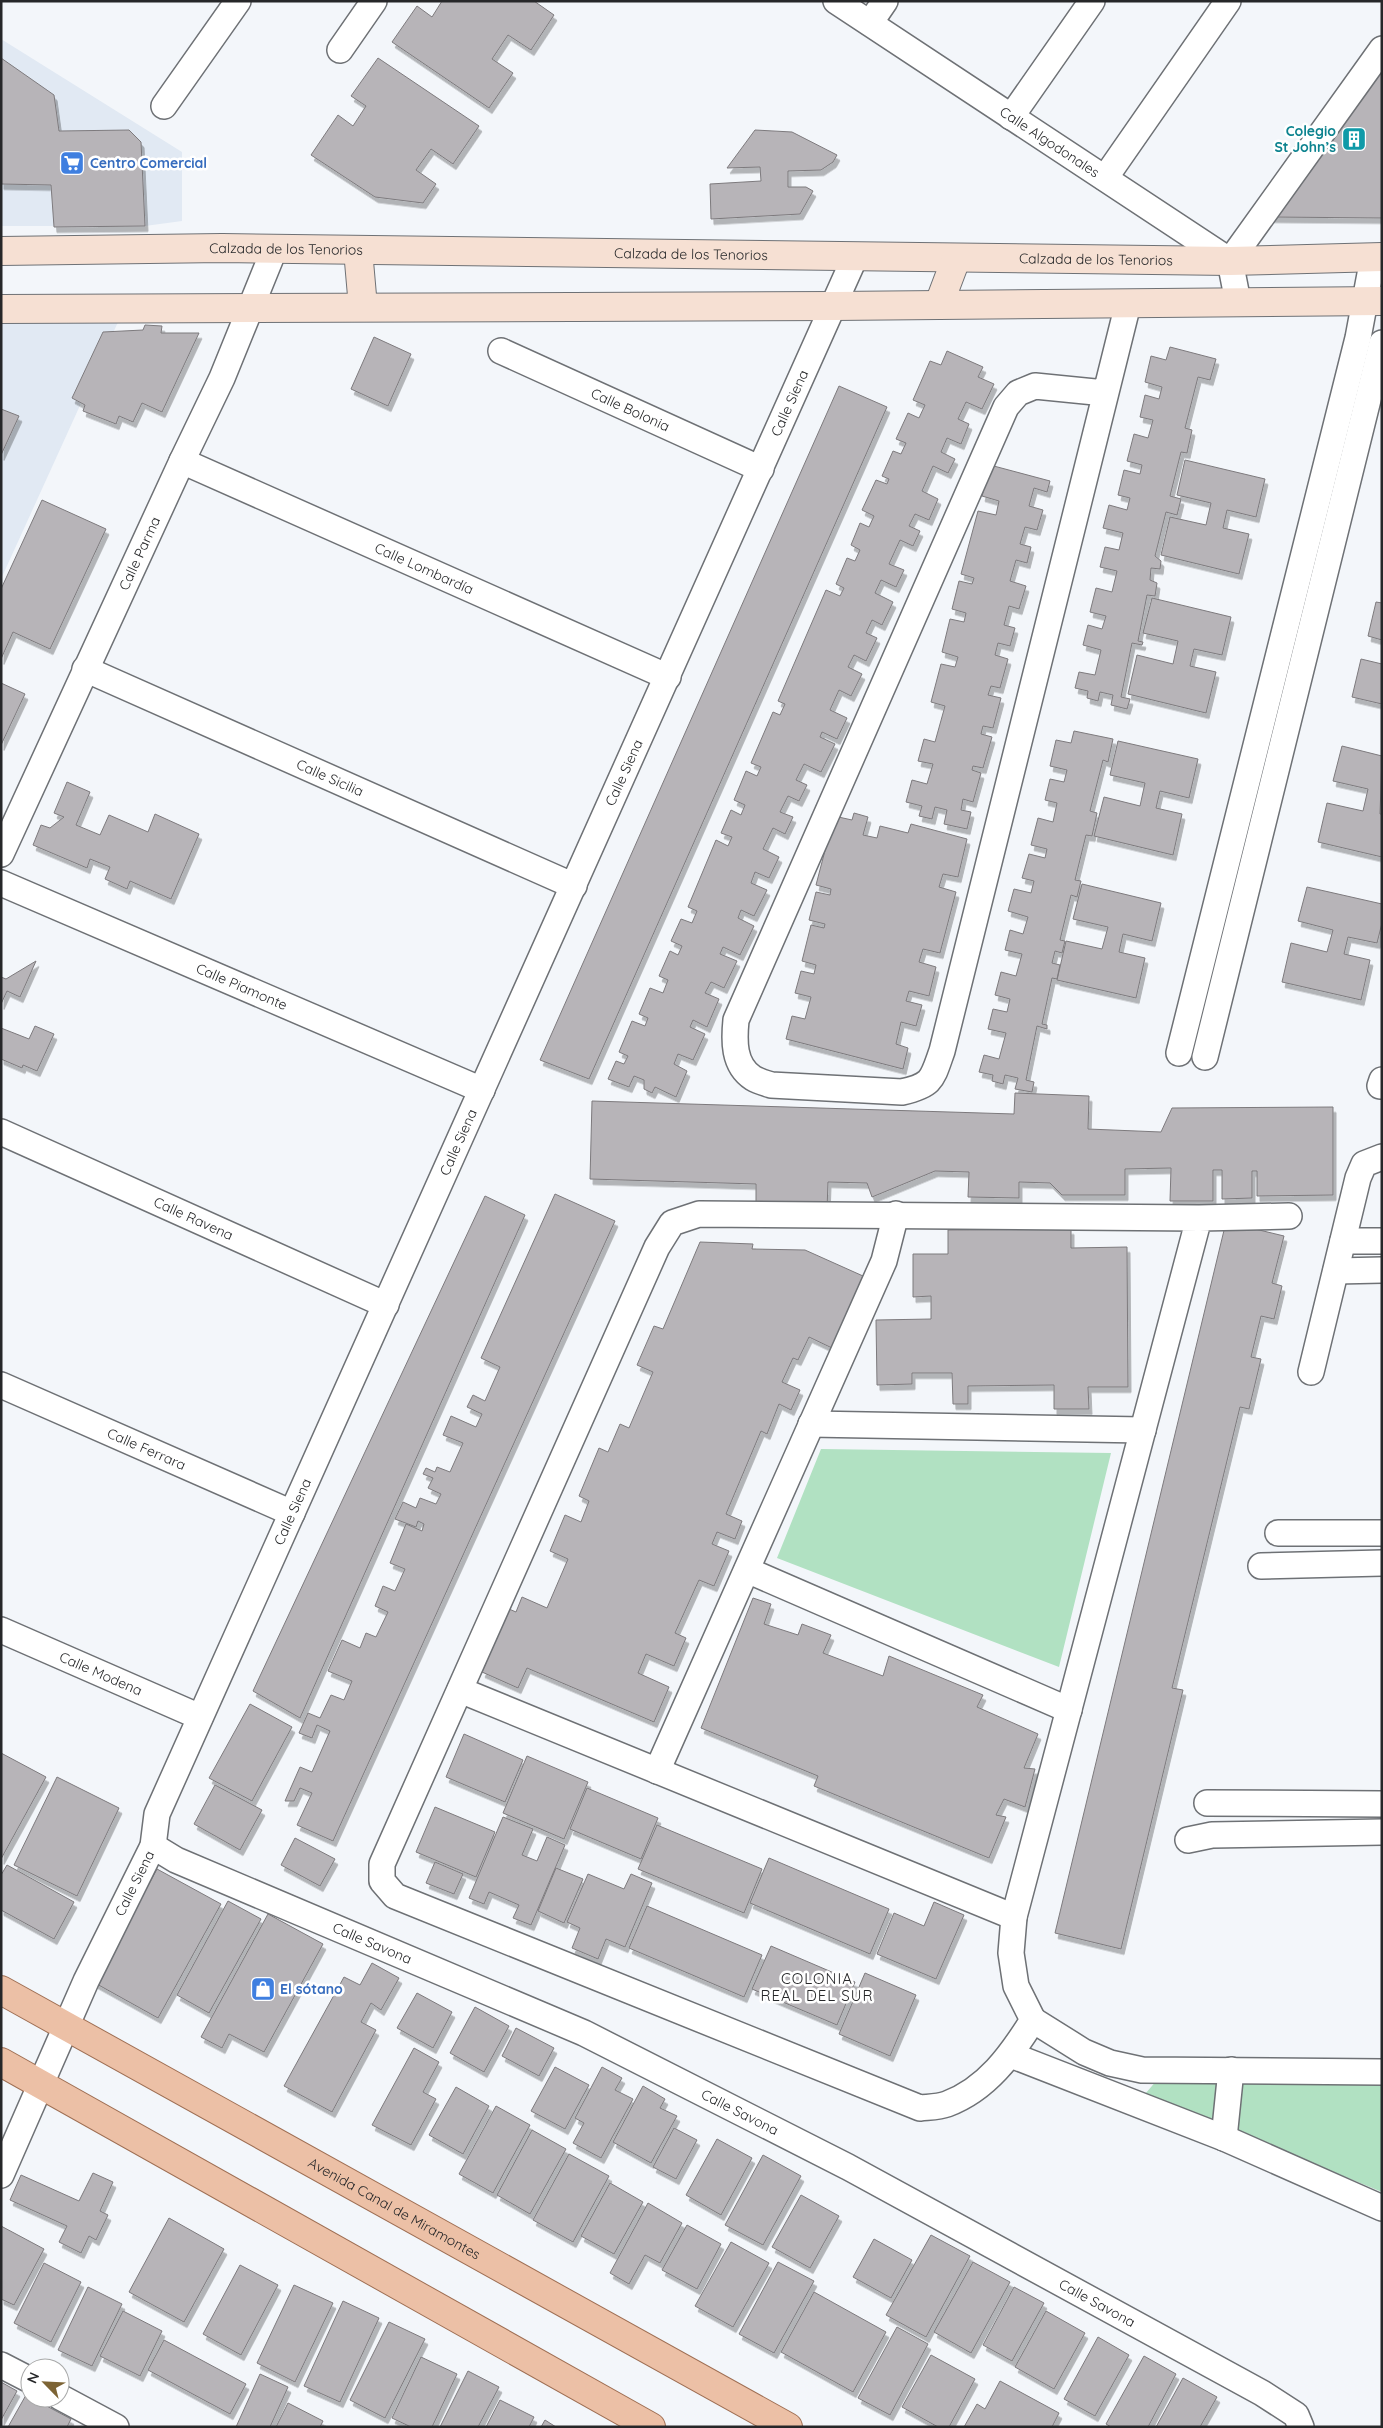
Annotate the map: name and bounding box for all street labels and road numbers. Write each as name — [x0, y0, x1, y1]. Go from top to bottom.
street label: Calle Algodonales — [996, 103, 1103, 181]
street label: Calzada de los Tenorios — [209, 239, 363, 259]
street label: Calzada de los Tenorios — [614, 244, 768, 264]
street label: Calzada de los Tenorios — [1019, 249, 1173, 269]
street label: Calle Siena — [767, 367, 812, 439]
street label: Calle Bolonia — [588, 384, 672, 435]
street label: Calle Parma — [115, 514, 164, 593]
street label: Calle Lombardía — [372, 539, 476, 598]
street label: Calle Siena — [601, 737, 647, 809]
street label: Calle Sicilia — [294, 755, 366, 800]
street label: Calle Piamonte — [193, 959, 290, 1014]
street label: Calle Siena — [435, 1106, 481, 1178]
street label: Calle Ravena — [151, 1193, 236, 1244]
street label: Calle Ferrara — [104, 1424, 189, 1474]
street label: Calle Siena — [270, 1476, 315, 1548]
street label: Calle Modena — [57, 1648, 145, 1700]
street label: Calle Siena — [111, 1847, 158, 1919]
street label: Calle Savona — [330, 1918, 414, 1968]
street label: Calle Savona — [698, 2085, 782, 2139]
street label: Avenida Canal de Miramontes — [305, 2153, 484, 2263]
street label: Calle Savona — [1056, 2275, 1138, 2331]

